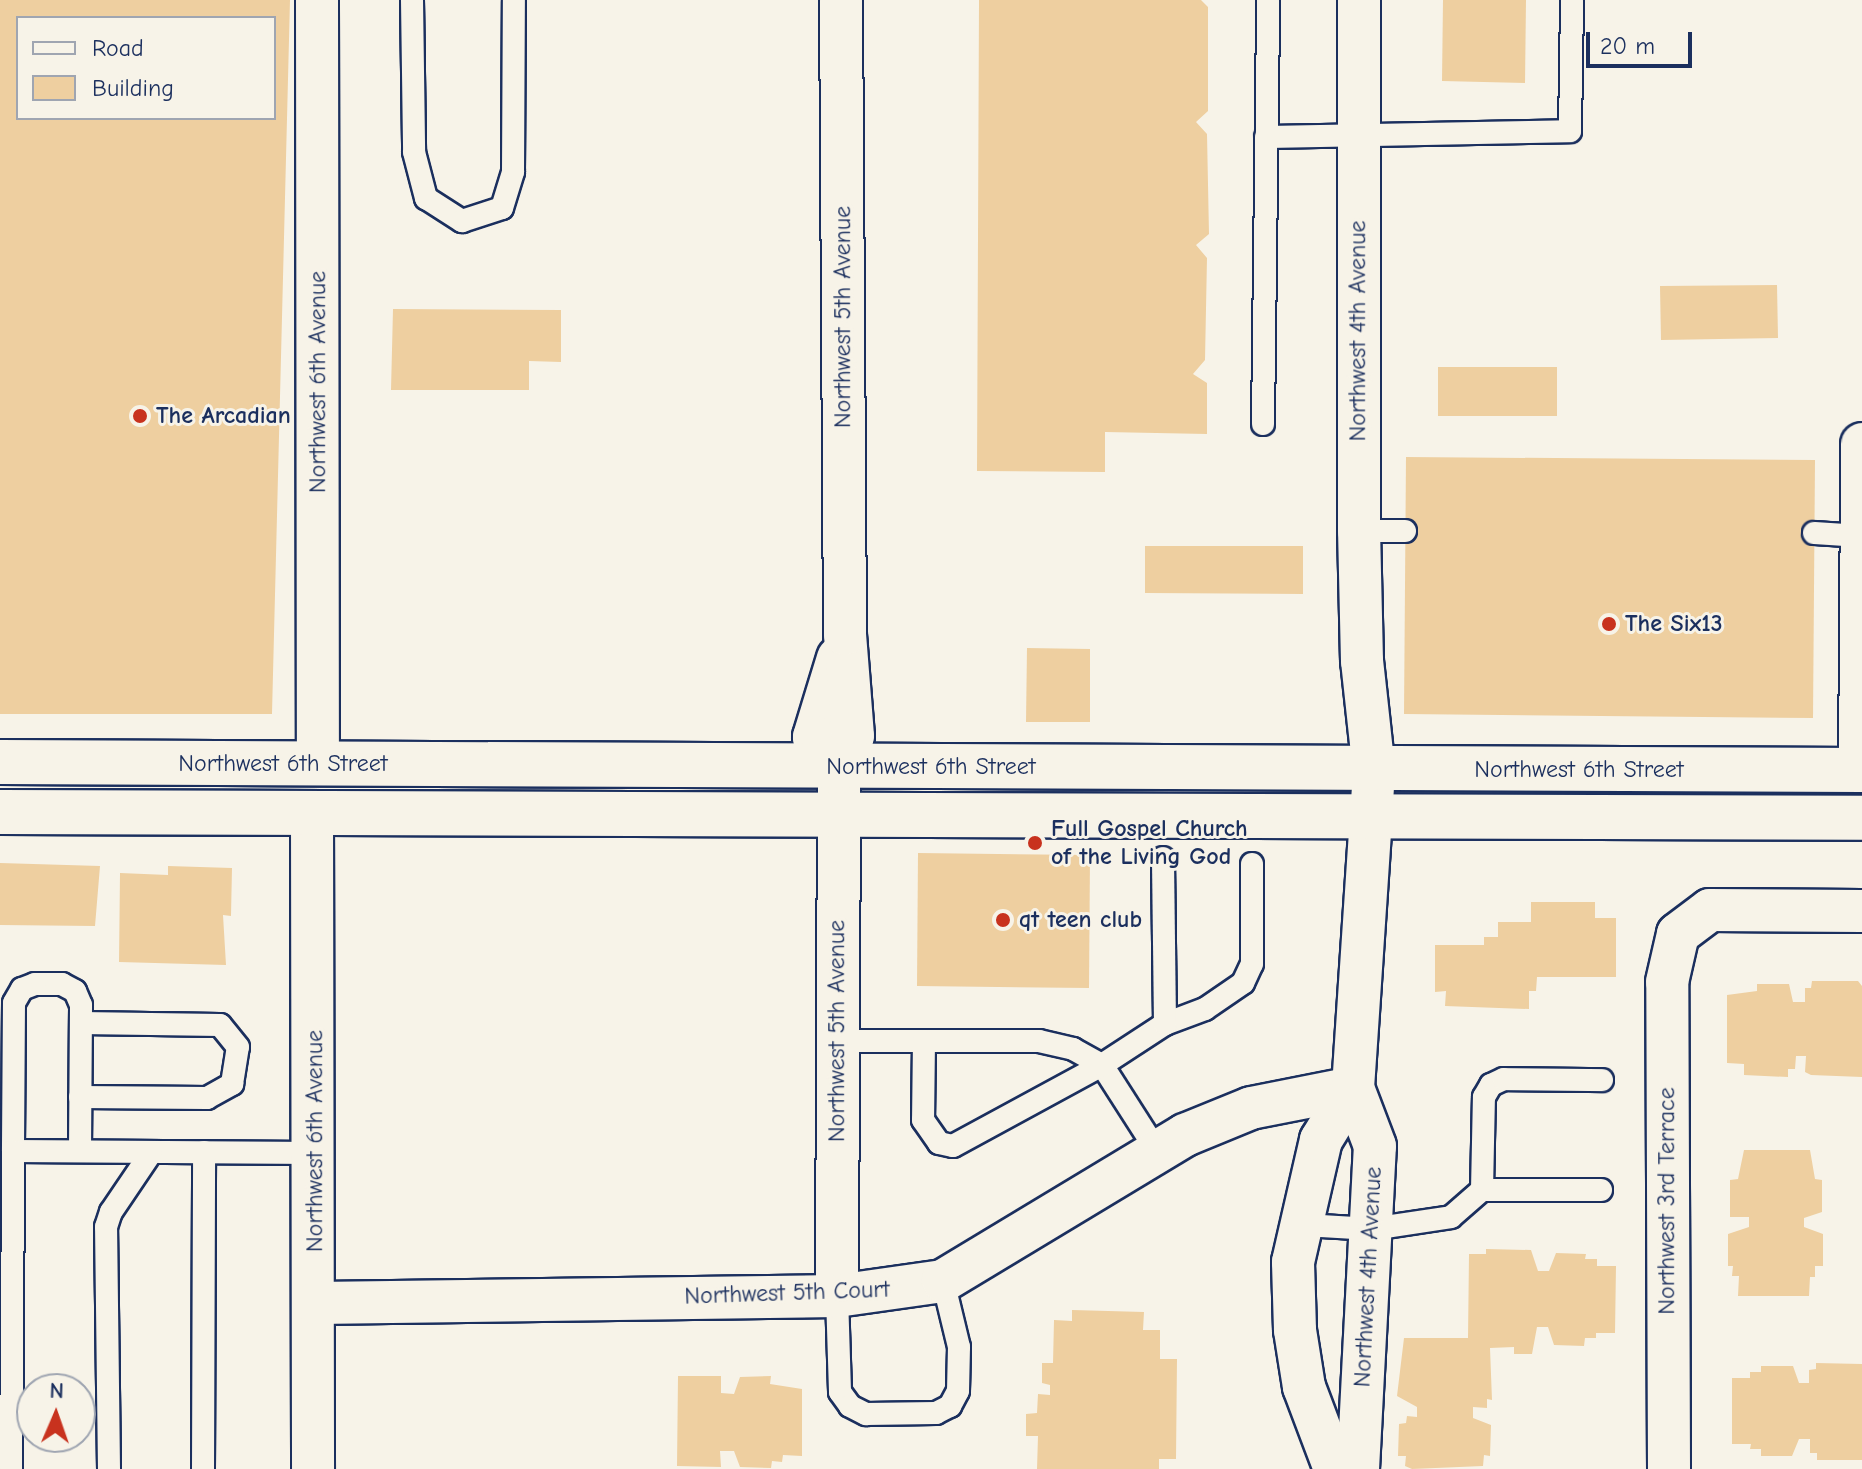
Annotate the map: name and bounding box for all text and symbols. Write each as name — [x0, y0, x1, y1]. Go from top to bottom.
legend — [16, 16, 276, 120]
scale bar — [1590, 16, 1696, 66]
text: 20 m — [1600, 32, 1655, 60]
text: Road — [92, 34, 144, 62]
text: Building — [92, 74, 174, 102]
street label: Northwest 5th Avenue — [829, 206, 857, 428]
street label: Northwest 4th Avenue — [1344, 221, 1372, 441]
street label: Northwest 6th Avenue — [304, 271, 332, 493]
place label: The Arcadian — [156, 402, 291, 430]
marker: The Arcadian — [131, 407, 149, 425]
place label: The Six13 — [1625, 610, 1723, 638]
marker: The Six13 — [1600, 615, 1618, 633]
street label: Northwest 6th Street — [178, 750, 388, 778]
street label: Northwest 6th Street — [826, 753, 1036, 781]
street label: Northwest 6th Street — [1474, 756, 1684, 784]
place label: Full Gospel Church of the Living God — [1051, 815, 1248, 871]
marker: Full Gospel Church of the Living God — [1026, 834, 1044, 852]
place label: qt teen club — [1019, 906, 1142, 934]
marker: qt teen club — [994, 911, 1012, 929]
street label: Northwest 5th Avenue — [823, 920, 851, 1142]
street label: Northwest 6th Avenue — [301, 1030, 329, 1252]
street label: Northwest 3rd Terrace — [1653, 1087, 1681, 1315]
street label: Northwest 4th Avenue — [1348, 1166, 1388, 1388]
street label: Northwest 5th Court — [684, 1275, 890, 1311]
north arrow — [16, 1373, 96, 1453]
text: N — [49, 1378, 64, 1404]

